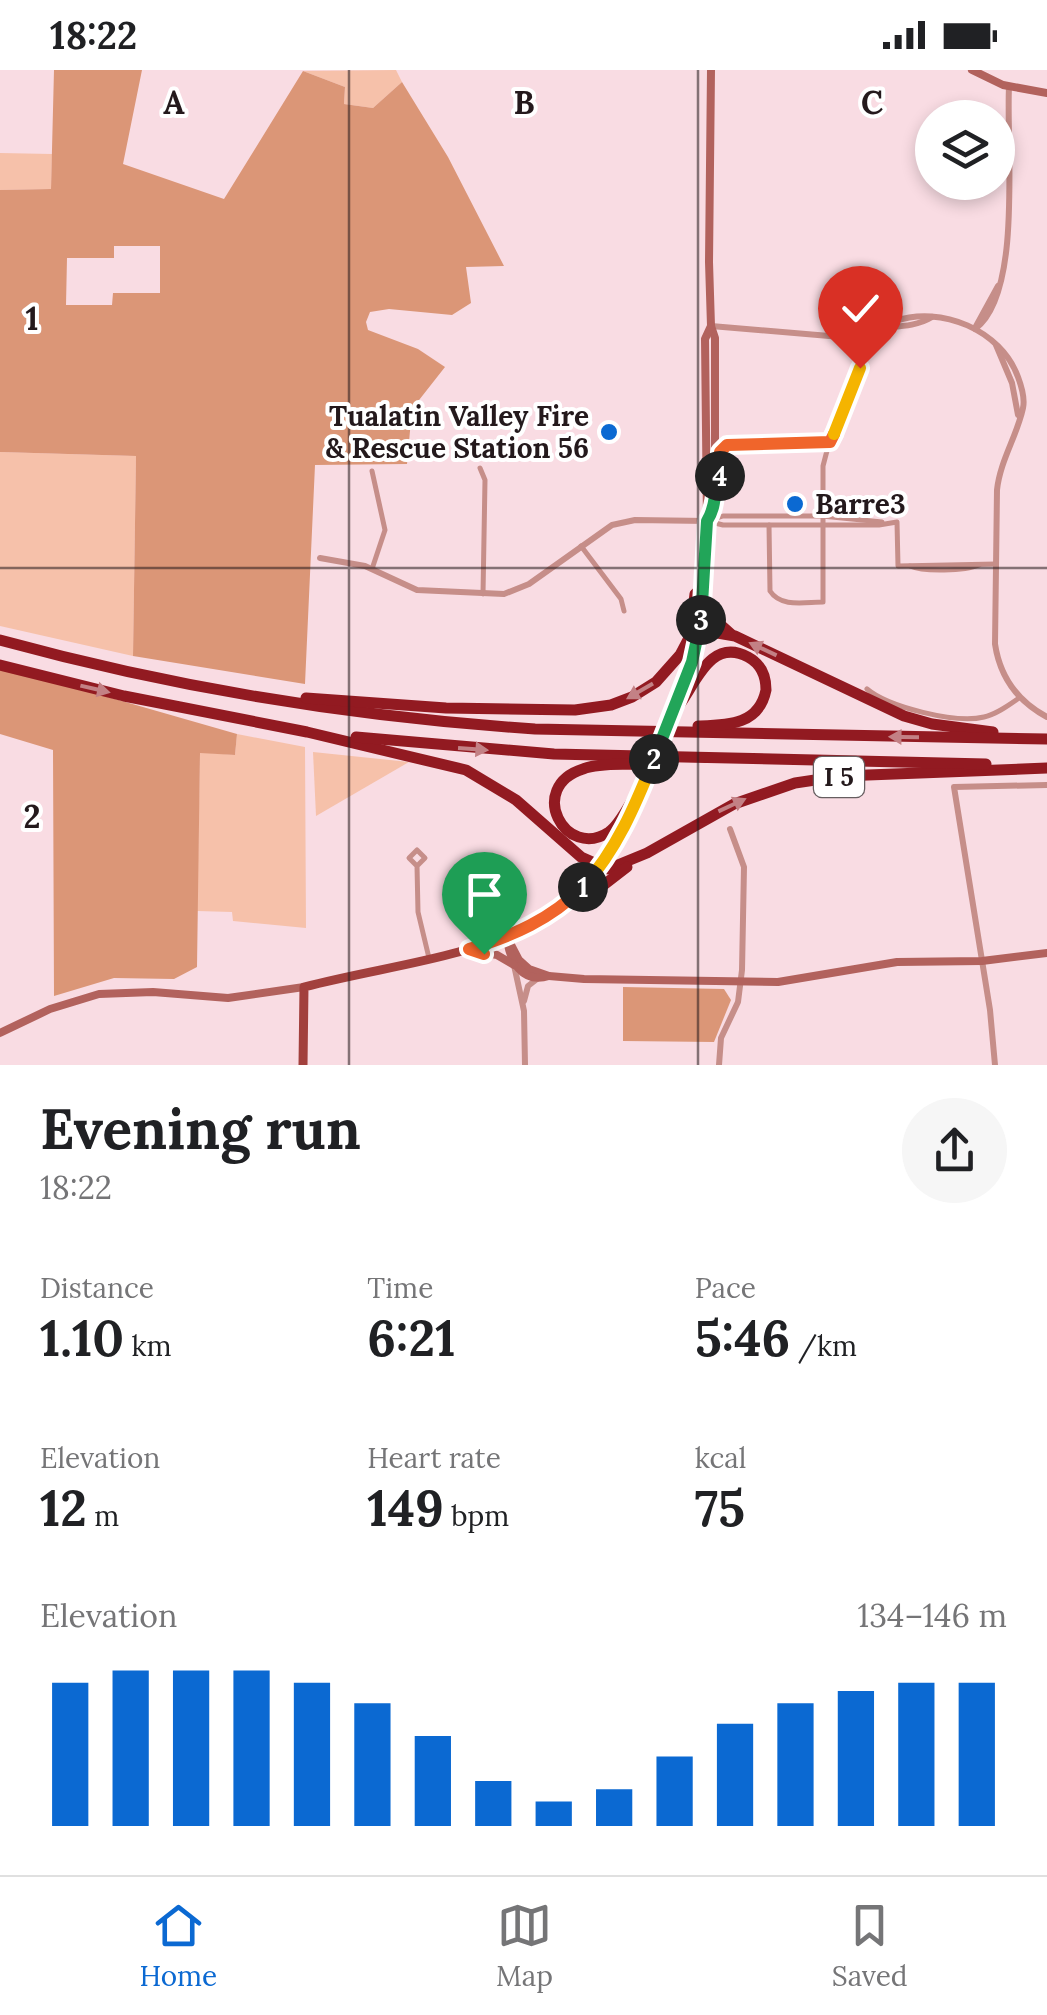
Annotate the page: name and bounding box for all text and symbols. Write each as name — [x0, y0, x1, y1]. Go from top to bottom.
text: 18:22 — [50, 11, 137, 59]
text: A — [163, 82, 185, 123]
text: B — [513, 82, 535, 123]
text: C — [861, 82, 883, 123]
map controls — [915, 100, 1015, 200]
button: layers — [915, 100, 1015, 200]
pin — [818, 266, 903, 369]
icon: check — [833, 281, 888, 336]
text: 1 — [26, 298, 39, 339]
place label: Tualatin Valley Fire & Rescue Station 56 — [325, 398, 589, 466]
marker: Tualatin Valley Fire & Rescue Station 56 — [598, 421, 620, 443]
pin: 4 — [695, 451, 745, 501]
text: 4 — [712, 458, 728, 494]
place label: Barre3 — [815, 486, 906, 522]
marker: Barre3 — [784, 493, 806, 515]
pin: 3 — [676, 595, 726, 645]
text: 3 — [693, 602, 709, 638]
one-way arrow — [748, 641, 778, 657]
one-way arrow — [79, 682, 110, 697]
one-way arrow — [626, 682, 654, 699]
one-way arrow — [887, 728, 919, 744]
pin: 2 — [629, 734, 679, 784]
one-way arrow — [458, 741, 490, 757]
text: 2 — [647, 741, 661, 777]
road number: I 5 — [814, 757, 864, 797]
text: 2 — [23, 796, 41, 837]
one-way arrow — [718, 797, 747, 814]
pin — [442, 852, 527, 955]
pin: 1 — [558, 862, 608, 912]
icon: arrive — [457, 867, 512, 922]
text: 1 — [577, 869, 589, 905]
text: Evening run — [40, 1094, 361, 1164]
button: share — [902, 1098, 1007, 1203]
text: 18:22 — [40, 1167, 112, 1208]
text: Distance — [40, 1270, 154, 1306]
text: Time — [367, 1270, 433, 1306]
text: Pace — [695, 1270, 756, 1306]
text: 1.10 — [40, 1306, 124, 1370]
text: 6:21 — [367, 1306, 456, 1370]
text: 5:46 — [695, 1306, 790, 1370]
text: km — [124, 1328, 172, 1364]
text: /km — [790, 1328, 857, 1364]
text: Elevation — [40, 1440, 160, 1476]
text: Heart rate — [367, 1440, 501, 1476]
text: kcal — [695, 1440, 746, 1476]
text: 12 — [40, 1476, 87, 1540]
text: 149 — [367, 1476, 444, 1540]
text: 75 — [695, 1476, 745, 1540]
text: m — [87, 1498, 119, 1534]
text: bpm — [444, 1498, 509, 1534]
text: Elevation — [40, 1595, 177, 1636]
text: 134–146 m — [858, 1595, 1007, 1636]
tab: Home — [139, 1898, 217, 1994]
tab: Map — [496, 1898, 553, 1994]
tab: Saved — [832, 1898, 908, 1994]

